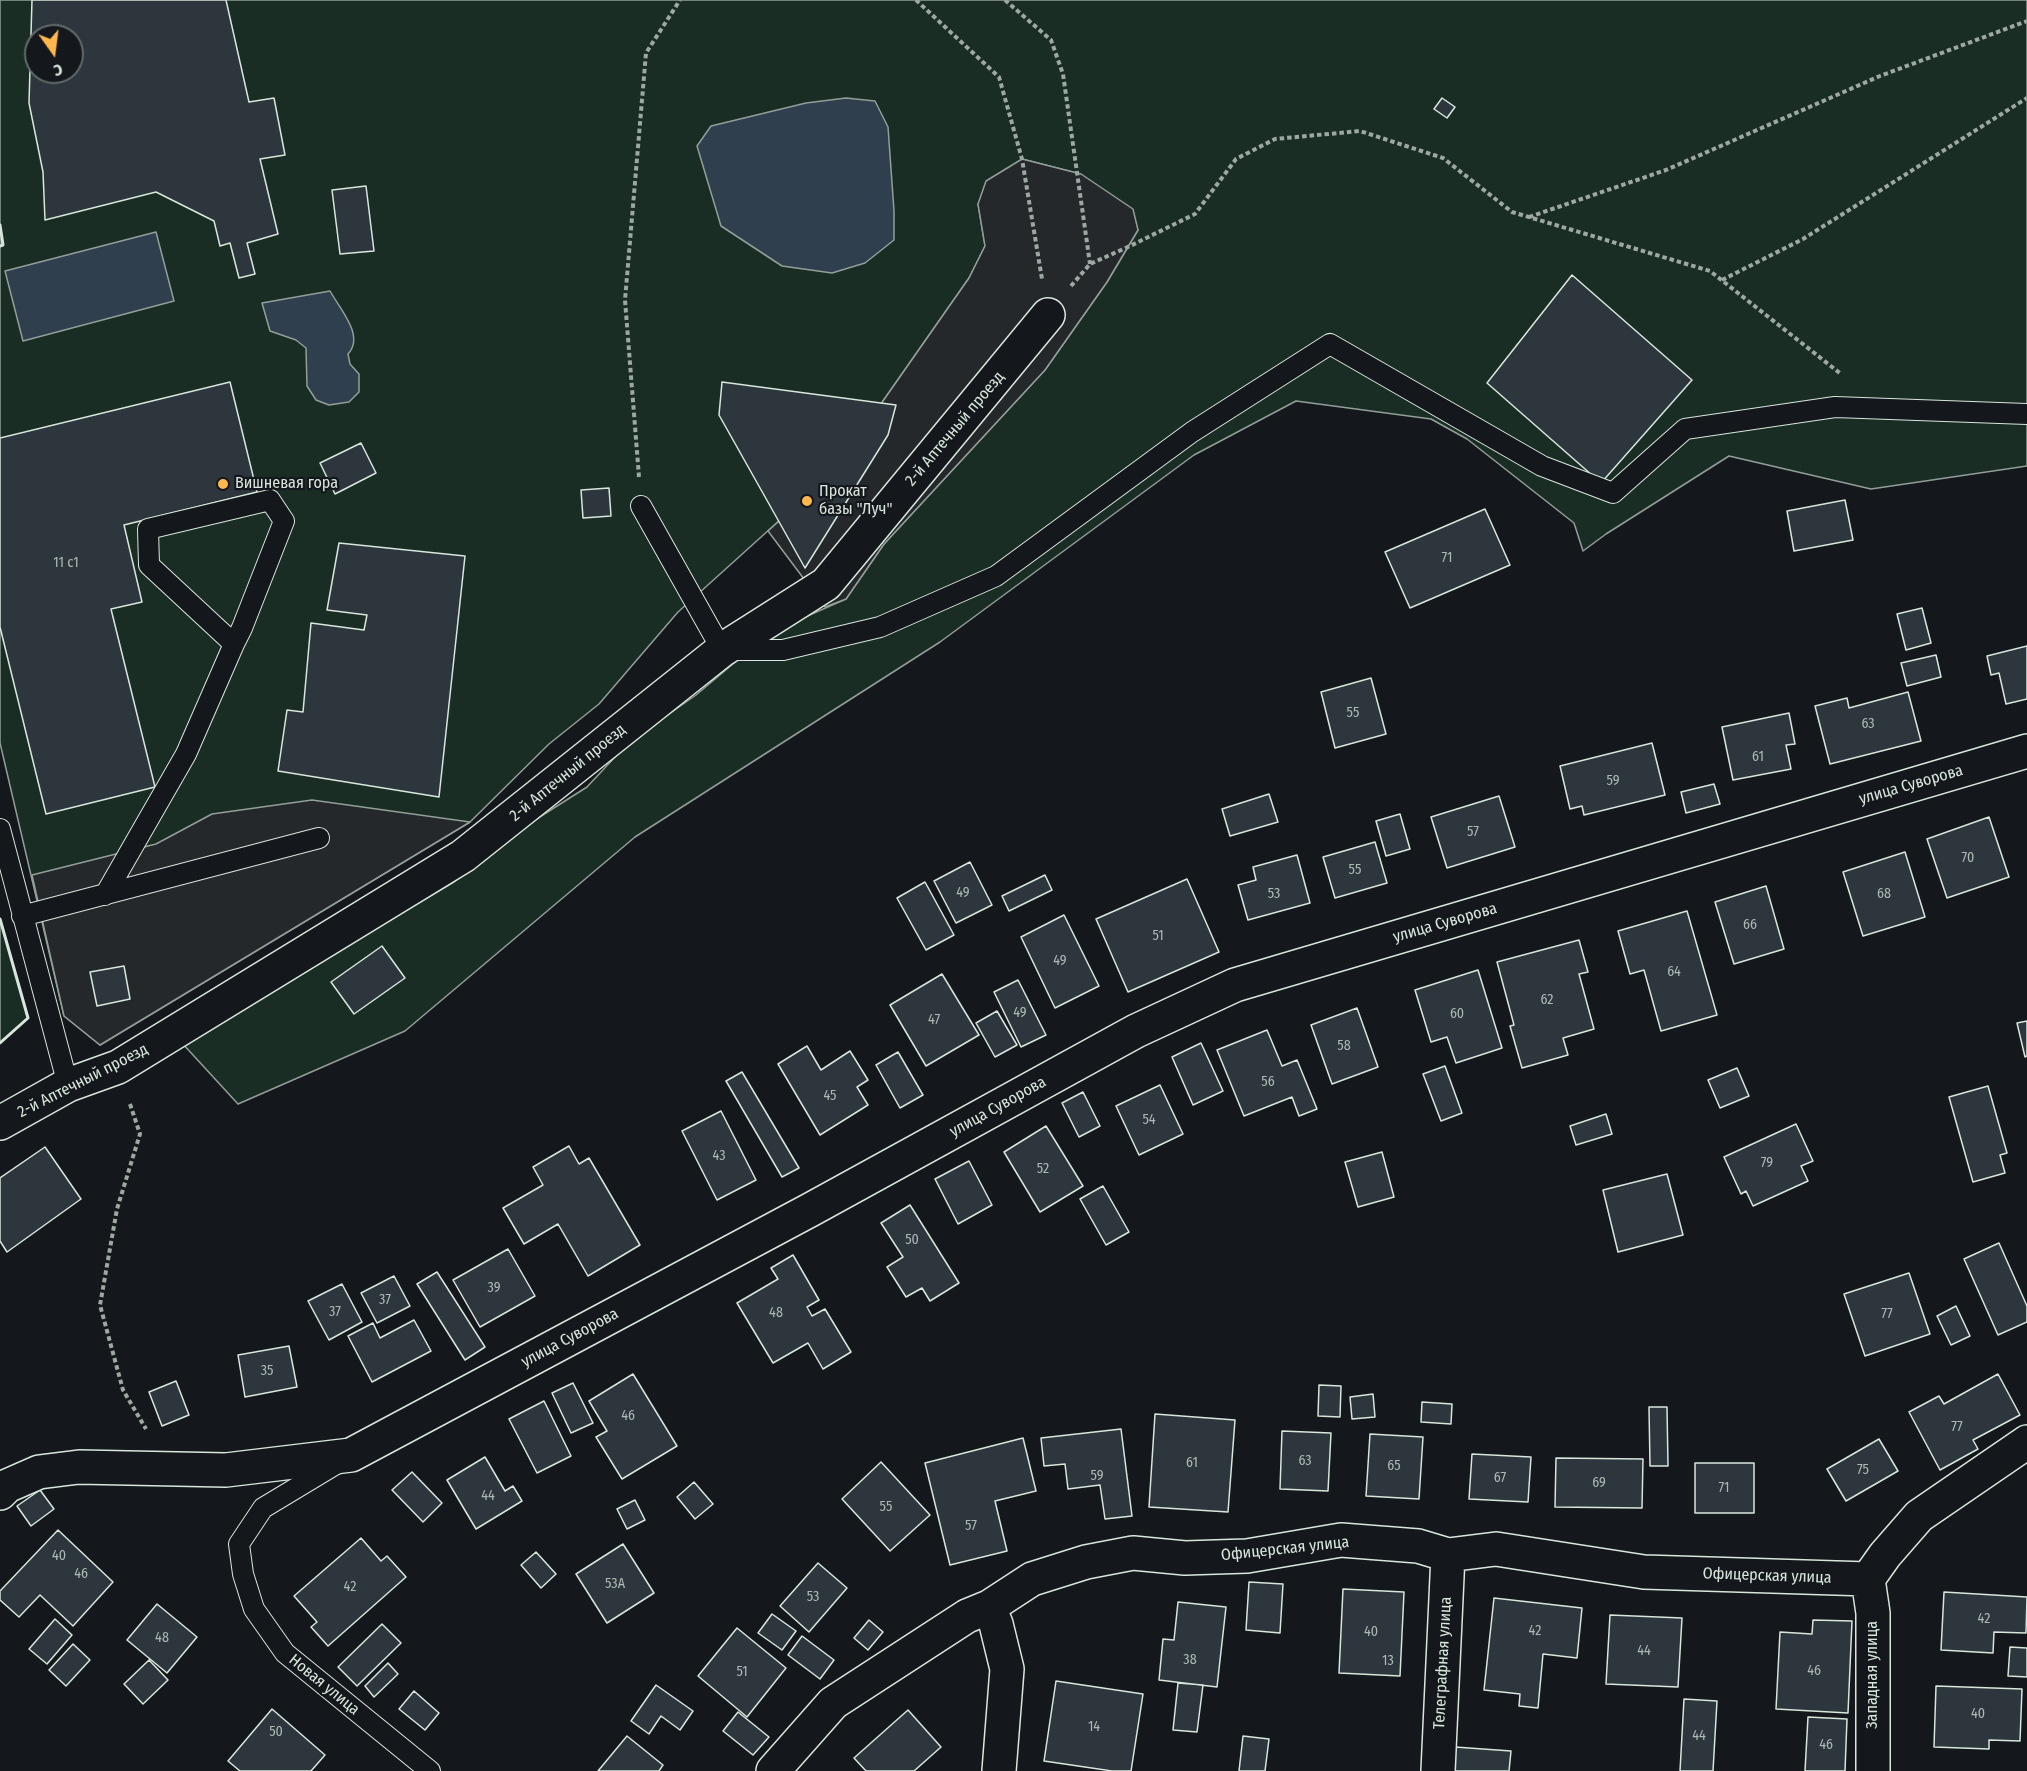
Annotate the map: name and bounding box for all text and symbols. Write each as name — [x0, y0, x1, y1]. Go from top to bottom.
north arrow — [24, 24, 84, 84]
text: С — [52, 60, 64, 80]
street label: 2-й Аптечный проезд — [901, 368, 1009, 490]
place label: Вишневая гора — [235, 474, 338, 494]
marker: Вишневая гора — [216, 477, 230, 491]
place label: Прокат базы "Луч" — [819, 482, 893, 520]
marker: Прокат базы "Луч" — [800, 494, 814, 508]
house number: 71 — [1442, 550, 1452, 566]
house number: 11 с1 — [53, 555, 79, 571]
house number: 55 — [1347, 705, 1359, 721]
house number: 63 — [1861, 716, 1875, 732]
street label: 2-й Аптечный проезд — [506, 720, 630, 826]
house number: 61 — [1752, 749, 1764, 765]
street label: улица Суворова — [1857, 761, 1965, 809]
house number: 59 — [1606, 773, 1620, 789]
house number: 57 — [1467, 824, 1479, 840]
house number: 70 — [1962, 850, 1974, 866]
house number: 55 — [1349, 862, 1361, 878]
house number: 49 — [956, 885, 970, 901]
house number: 53 — [1268, 886, 1280, 902]
house number: 68 — [1877, 886, 1891, 902]
street label: улица Суворова — [1391, 899, 1499, 947]
house number: 66 — [1743, 917, 1757, 933]
house number: 51 — [1152, 928, 1164, 944]
house number: 49 — [1053, 953, 1067, 969]
house number: 64 — [1667, 964, 1681, 980]
house number: 62 — [1541, 992, 1553, 1008]
house number: 49 — [1013, 1005, 1027, 1021]
house number: 60 — [1450, 1006, 1464, 1022]
house number: 47 — [928, 1012, 940, 1028]
house number: 58 — [1337, 1038, 1351, 1054]
street label: 2-й Аптечный проезд — [15, 1040, 151, 1122]
street label: улица Суворова — [946, 1073, 1050, 1141]
house number: 56 — [1261, 1074, 1275, 1090]
house number: 45 — [823, 1088, 837, 1104]
house number: 54 — [1142, 1112, 1156, 1128]
house number: 43 — [713, 1148, 725, 1164]
house number: 79 — [1761, 1155, 1773, 1171]
house number: 52 — [1037, 1161, 1049, 1177]
house number: 50 — [905, 1232, 919, 1248]
house number: 39 — [488, 1280, 500, 1296]
house number: 37 — [379, 1292, 391, 1308]
house number: 37 — [329, 1304, 341, 1320]
street label: улица Суворова — [518, 1304, 622, 1372]
house number: 48 — [769, 1305, 783, 1321]
house number: 77 — [1881, 1306, 1893, 1322]
house number: 35 — [261, 1363, 273, 1379]
house number: 46 — [621, 1408, 635, 1424]
house number: 77 — [1951, 1419, 1963, 1435]
house number: 63 — [1298, 1453, 1312, 1469]
house number: 61 — [1186, 1455, 1198, 1471]
house number: 65 — [1387, 1458, 1401, 1474]
house number: 75 — [1857, 1462, 1869, 1478]
house number: 59 — [1090, 1468, 1104, 1484]
house number: 67 — [1494, 1470, 1506, 1486]
house number: 69 — [1592, 1475, 1606, 1491]
house number: 71 — [1719, 1480, 1729, 1496]
house number: 44 — [481, 1488, 495, 1504]
house number: 55 — [880, 1499, 892, 1515]
house number: 57 — [965, 1518, 977, 1534]
street label: Офицерская улица — [1220, 1533, 1350, 1565]
house number: 40 — [52, 1548, 66, 1564]
street label: Офицерская улица — [1702, 1564, 1832, 1588]
house number: 46 — [74, 1566, 88, 1582]
house number: 53А — [605, 1576, 625, 1592]
house number: 42 — [344, 1579, 356, 1595]
house number: 53 — [807, 1589, 819, 1605]
street label: Телеграфная улица — [1430, 1596, 1456, 1730]
house number: 42 — [1978, 1611, 1990, 1627]
street label: Западная улица — [1863, 1621, 1883, 1729]
house number: 42 — [1529, 1623, 1541, 1639]
house number: 40 — [1364, 1624, 1378, 1640]
house number: 48 — [155, 1630, 169, 1646]
house number: 44 — [1637, 1643, 1651, 1659]
street label: Новая улица — [285, 1651, 363, 1719]
house number: 38 — [1183, 1652, 1197, 1668]
house number: 13 — [1382, 1653, 1394, 1669]
house number: 46 — [1807, 1663, 1821, 1679]
house number: 51 — [736, 1664, 748, 1680]
house number: 40 — [1971, 1706, 1985, 1722]
house number: 14 — [1088, 1719, 1100, 1735]
house number: 50 — [269, 1724, 283, 1740]
house number: 44 — [1692, 1728, 1706, 1744]
house number: 46 — [1819, 1737, 1833, 1753]

